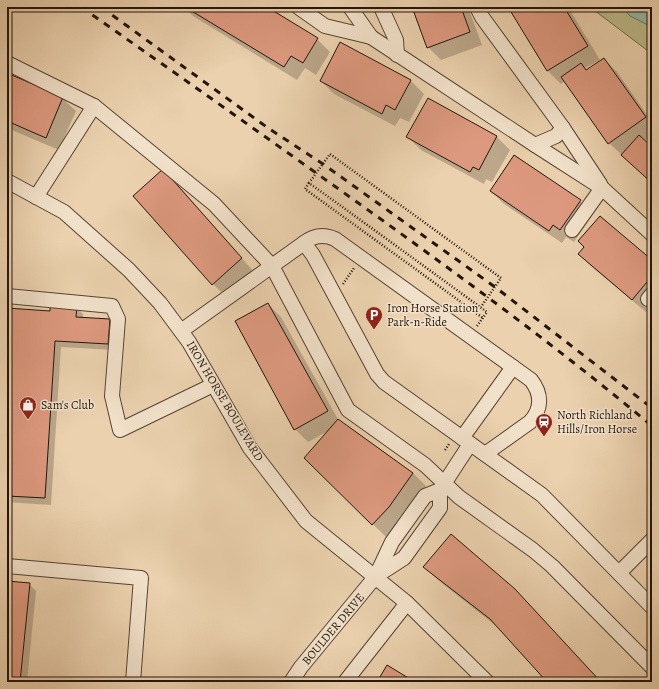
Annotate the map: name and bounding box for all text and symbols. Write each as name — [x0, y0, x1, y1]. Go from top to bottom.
place label: Iron Horse Station Park-n-Ride — [387, 300, 479, 330]
parking icon: Iron Horse Station Park-n-Ride — [364, 305, 384, 330]
street label: IRON HORSE BOULEVARD — [183, 338, 267, 464]
shop icon: Sam's Club — [18, 395, 38, 420]
place label: Sam's Club — [41, 397, 94, 413]
place label: North Richland Hills/Iron Horse — [557, 407, 637, 437]
station icon: North Richland Hills/Iron Horse — [534, 412, 554, 437]
street label: BOULDER DRIVE — [298, 590, 368, 668]

